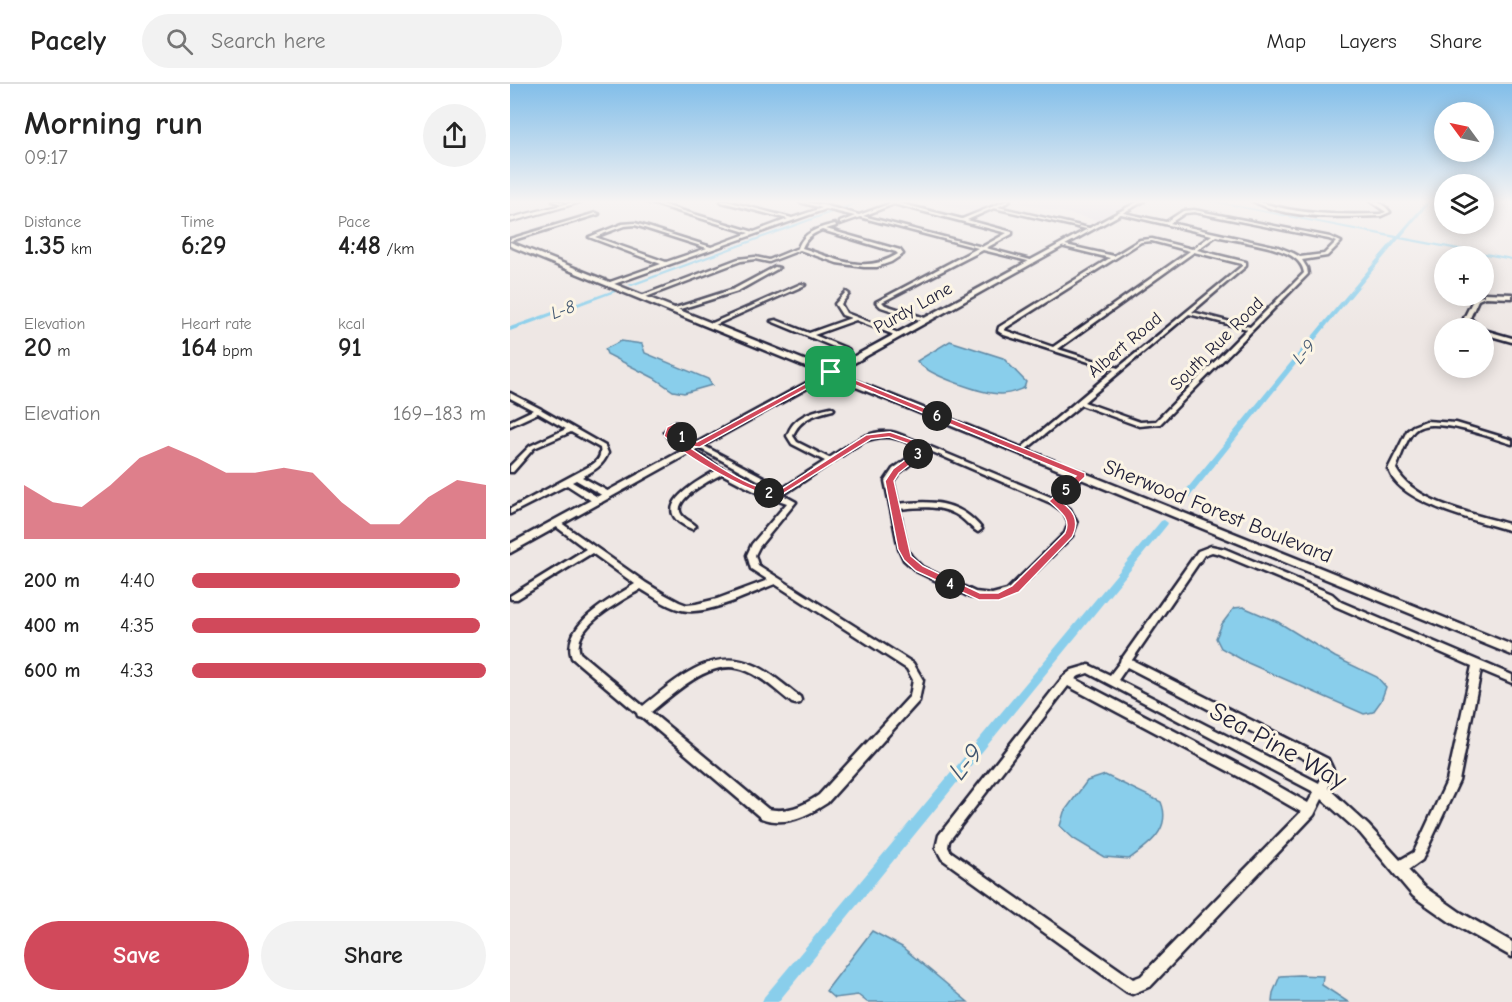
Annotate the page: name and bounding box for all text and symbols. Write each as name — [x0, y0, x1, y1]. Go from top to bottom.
search box — [142, 14, 562, 68]
text: Pacely — [30, 25, 106, 57]
icon: search — [163, 25, 196, 58]
text: Search here — [211, 28, 326, 54]
text: Map — [1267, 29, 1306, 53]
text: Layers — [1339, 29, 1397, 53]
text: Share — [1430, 29, 1482, 53]
north arrow — [1434, 102, 1494, 162]
map controls — [1434, 102, 1494, 378]
text: Morning run — [24, 104, 203, 142]
button: share — [423, 104, 486, 167]
text: 09:17 — [24, 146, 68, 169]
button: layers — [1434, 174, 1494, 234]
text: Distance — [24, 213, 81, 231]
text: Time — [181, 213, 214, 231]
text: Pace — [338, 213, 370, 231]
text: 1.35 — [24, 231, 66, 261]
text: 6:29 — [181, 231, 227, 261]
text: 4:48 — [338, 231, 381, 261]
text: km — [66, 240, 92, 258]
text: /km — [381, 240, 414, 258]
button: + — [1434, 246, 1494, 306]
street label: Purdy Lane — [870, 278, 956, 338]
street label: South Rue Road — [1166, 293, 1268, 395]
water label: L-8 — [548, 296, 579, 324]
street label: Albert Road — [1084, 308, 1166, 382]
text: Elevation — [24, 315, 85, 333]
text: Heart rate — [181, 315, 252, 333]
text: kcal — [338, 315, 365, 333]
button: − — [1434, 318, 1494, 378]
text: 20 — [24, 333, 52, 363]
text: 164 — [181, 333, 217, 363]
text: 91 — [338, 333, 362, 363]
water label: L-9 — [1288, 336, 1320, 368]
text: m — [52, 342, 70, 360]
text: bpm — [217, 342, 253, 360]
pin — [805, 346, 856, 397]
icon: arrive — [814, 355, 847, 388]
pin: 6 — [922, 401, 952, 431]
text: Elevation — [24, 402, 101, 425]
text: 169–183 m — [393, 402, 486, 425]
text: 6 — [933, 407, 941, 425]
pin: 1 — [667, 422, 697, 452]
text: 1 — [679, 428, 685, 446]
pin: 3 — [903, 439, 933, 469]
text: 3 — [914, 445, 922, 463]
street label: Sherwood Forest Boulevard — [1100, 454, 1336, 568]
pin: 5 — [1051, 475, 1081, 505]
pin: 2 — [754, 478, 784, 508]
text: 5 — [1062, 481, 1070, 499]
text: 2 — [765, 484, 773, 502]
text: 200 m — [24, 569, 80, 592]
text: 4:40 — [120, 569, 155, 592]
pin: 4 — [935, 569, 965, 599]
text: 4 — [946, 575, 954, 593]
text: 400 m — [24, 614, 79, 637]
text: 4:35 — [120, 614, 154, 637]
text: 600 m — [24, 659, 80, 682]
text: 4:33 — [120, 659, 154, 682]
street label: Sea Pine Way — [1204, 696, 1352, 796]
water label: L-9 — [942, 738, 990, 786]
button: Save — [24, 921, 249, 990]
button: Share — [261, 921, 486, 990]

